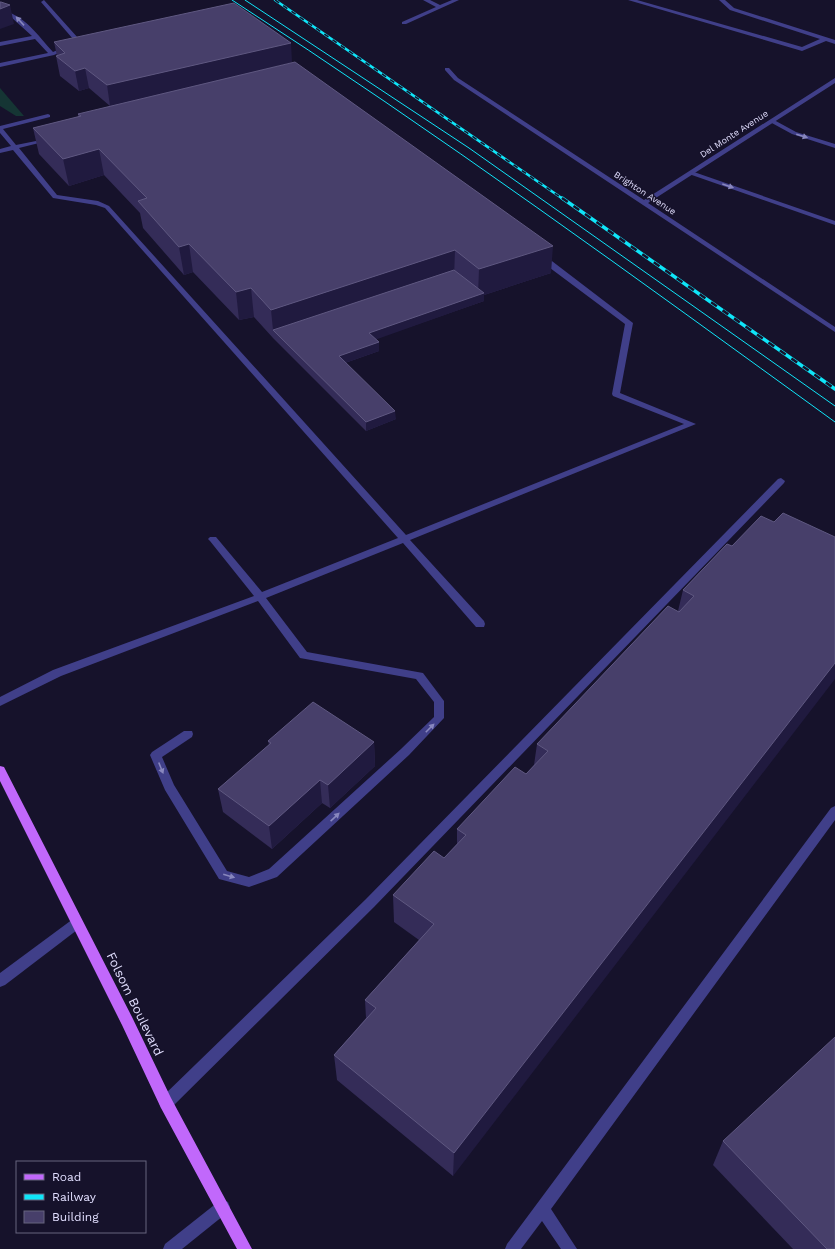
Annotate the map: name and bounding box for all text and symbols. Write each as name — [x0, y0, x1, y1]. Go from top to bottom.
one-way arrow — [15, 15, 24, 26]
street label: Del Monte Avenue — [698, 108, 770, 160]
one-way arrow — [797, 133, 809, 139]
street label: Brighton Avenue — [612, 169, 678, 217]
one-way arrow — [722, 183, 734, 189]
one-way arrow — [425, 723, 435, 733]
one-way arrow — [158, 762, 164, 773]
one-way arrow — [331, 813, 340, 822]
one-way arrow — [223, 873, 235, 879]
street label: Folsom Boulevard — [103, 950, 167, 1058]
legend — [16, 1161, 146, 1233]
text: Road — [52, 1170, 81, 1184]
text: Railway — [52, 1190, 97, 1204]
text: Building — [52, 1210, 99, 1224]

